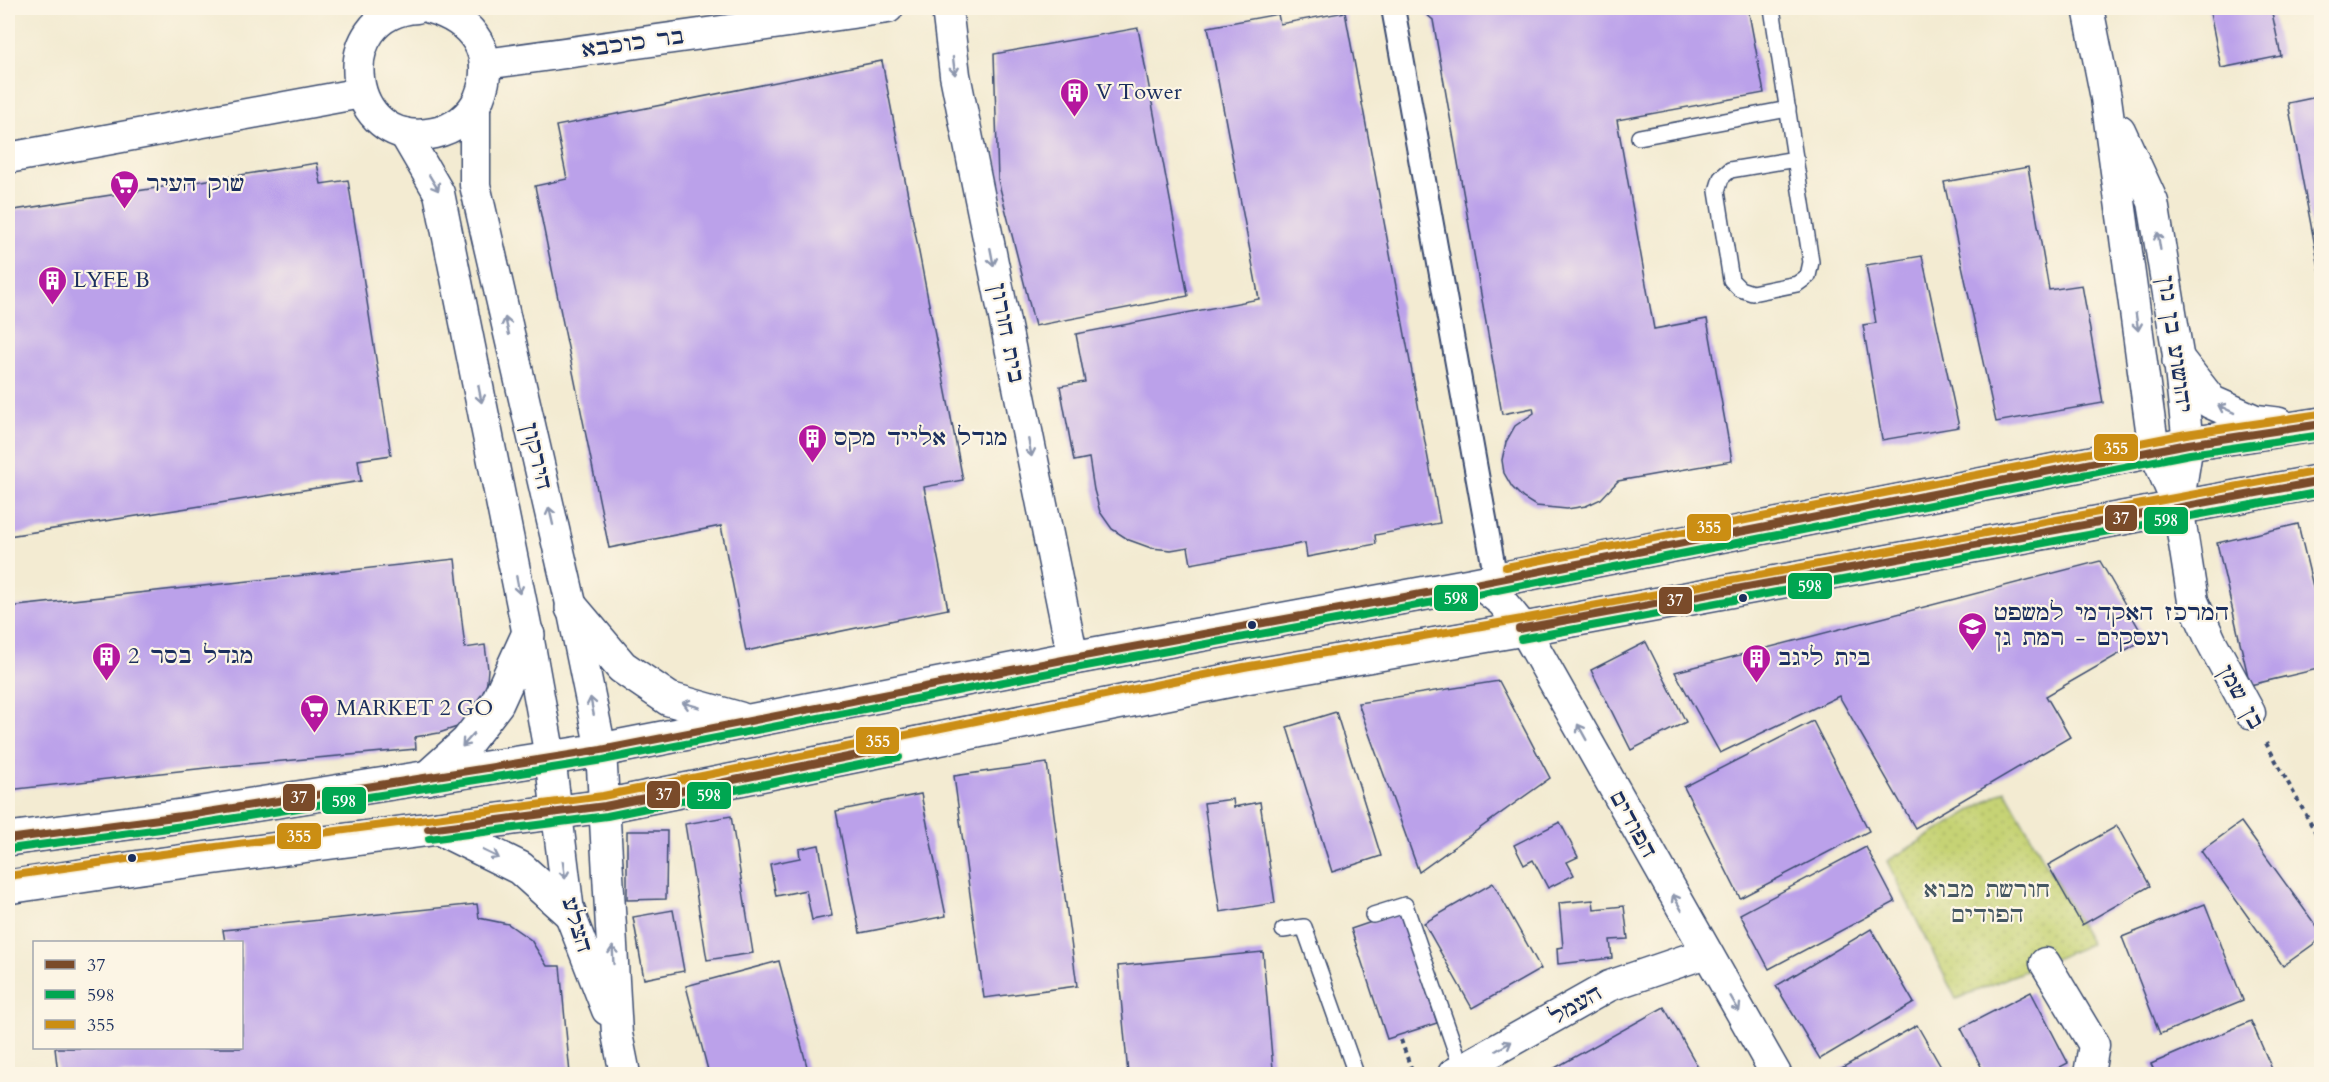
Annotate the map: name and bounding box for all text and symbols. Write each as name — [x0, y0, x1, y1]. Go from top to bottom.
street label: בר כוכבא — [580, 21, 686, 65]
one-way arrow — [948, 55, 959, 75]
building icon: V Tower — [1059, 76, 1091, 118]
place label: V Tower — [1096, 77, 1183, 107]
supermarket icon: שוק העיר — [109, 168, 141, 210]
place label: שוק העיר — [146, 169, 244, 199]
one-way arrow — [428, 174, 440, 191]
one-way arrow — [2153, 231, 2164, 251]
one-way arrow — [986, 247, 998, 266]
building icon: LYFE B — [36, 264, 68, 306]
place label: LYFE B — [73, 265, 150, 295]
street label: יהושוע בן נון — [2150, 273, 2200, 415]
street label: בית חורון — [983, 280, 1031, 386]
one-way arrow — [2131, 312, 2142, 332]
one-way arrow — [501, 316, 513, 335]
one-way arrow — [475, 383, 486, 403]
one-way arrow — [2218, 403, 2236, 415]
street label: הירקון — [515, 419, 559, 493]
building icon: מגדל אלייד מקס — [797, 422, 829, 464]
place label: מגדל אלייד מקס — [834, 423, 1008, 453]
line badge: 355 — [2093, 433, 2139, 462]
one-way arrow — [1025, 438, 1036, 457]
text: 355 — [2104, 438, 2128, 460]
line badge: 37 — [2104, 504, 2138, 532]
one-way arrow — [545, 506, 556, 526]
line badge: 598 — [2143, 506, 2189, 535]
text: 37 — [2113, 508, 2129, 530]
text: 598 — [2154, 510, 2178, 532]
line badge: 355 — [1686, 513, 1732, 542]
text: 355 — [1697, 517, 1721, 539]
line badge: 598 — [1787, 572, 1833, 600]
one-way arrow — [513, 575, 524, 594]
text: 598 — [1798, 576, 1822, 598]
line badge: 598 — [1433, 584, 1479, 612]
line badge: 37 — [1658, 586, 1693, 615]
text: 598 — [1444, 588, 1468, 610]
text: 37 — [1667, 590, 1683, 612]
unlabelled marker — [1737, 592, 1749, 604]
place label: המרכז האקדמי למשפט ועסקים - רמת גן — [1994, 598, 2229, 653]
school or university icon: המרכז האקדמי למשפט ועסקים - רמת גן — [1957, 610, 1989, 652]
unlabelled marker — [1246, 619, 1258, 631]
building icon: מגדל בסר 2 — [91, 640, 123, 682]
place label: מגדל בסר 2 — [128, 641, 254, 671]
building icon: בית ליגב — [1741, 642, 1773, 684]
place label: בית ליגב — [1778, 643, 1871, 673]
street label: בן שמן — [2211, 659, 2271, 735]
supermarket icon: MARKET 2 GO — [299, 692, 331, 734]
place label: MARKET 2 GO — [336, 693, 493, 723]
one-way arrow — [586, 697, 597, 717]
one-way arrow — [682, 699, 701, 710]
one-way arrow — [1576, 724, 1588, 741]
line badge: 355 — [855, 726, 900, 755]
text: 355 — [866, 731, 890, 753]
one-way arrow — [461, 732, 475, 747]
line badge: 37 — [646, 780, 681, 809]
line badge: 598 — [686, 781, 732, 810]
line badge: 37 — [282, 783, 316, 812]
text: 37 — [656, 784, 672, 806]
text: 598 — [697, 785, 721, 807]
street label: הפודים — [1602, 785, 1664, 863]
line badge: 598 — [321, 786, 367, 815]
text: 37 — [291, 787, 307, 809]
text: 598 — [332, 791, 356, 813]
line badge: 355 — [276, 822, 322, 850]
text: 355 — [287, 826, 311, 848]
one-way arrow — [482, 849, 500, 860]
unlabelled marker — [126, 852, 138, 864]
one-way arrow — [558, 860, 569, 879]
park label: חורשת מבוא הפודים — [1924, 875, 2050, 930]
street label: הצלע — [554, 894, 600, 956]
one-way arrow — [1671, 894, 1683, 911]
legend — [33, 941, 243, 1049]
one-way arrow — [607, 945, 618, 965]
text: 37 — [87, 953, 105, 978]
street label: העמל — [1544, 978, 1608, 1032]
text: 598 — [87, 983, 115, 1008]
one-way arrow — [1729, 995, 1741, 1012]
text: 355 — [87, 1013, 115, 1038]
one-way arrow — [1495, 1039, 1512, 1051]

